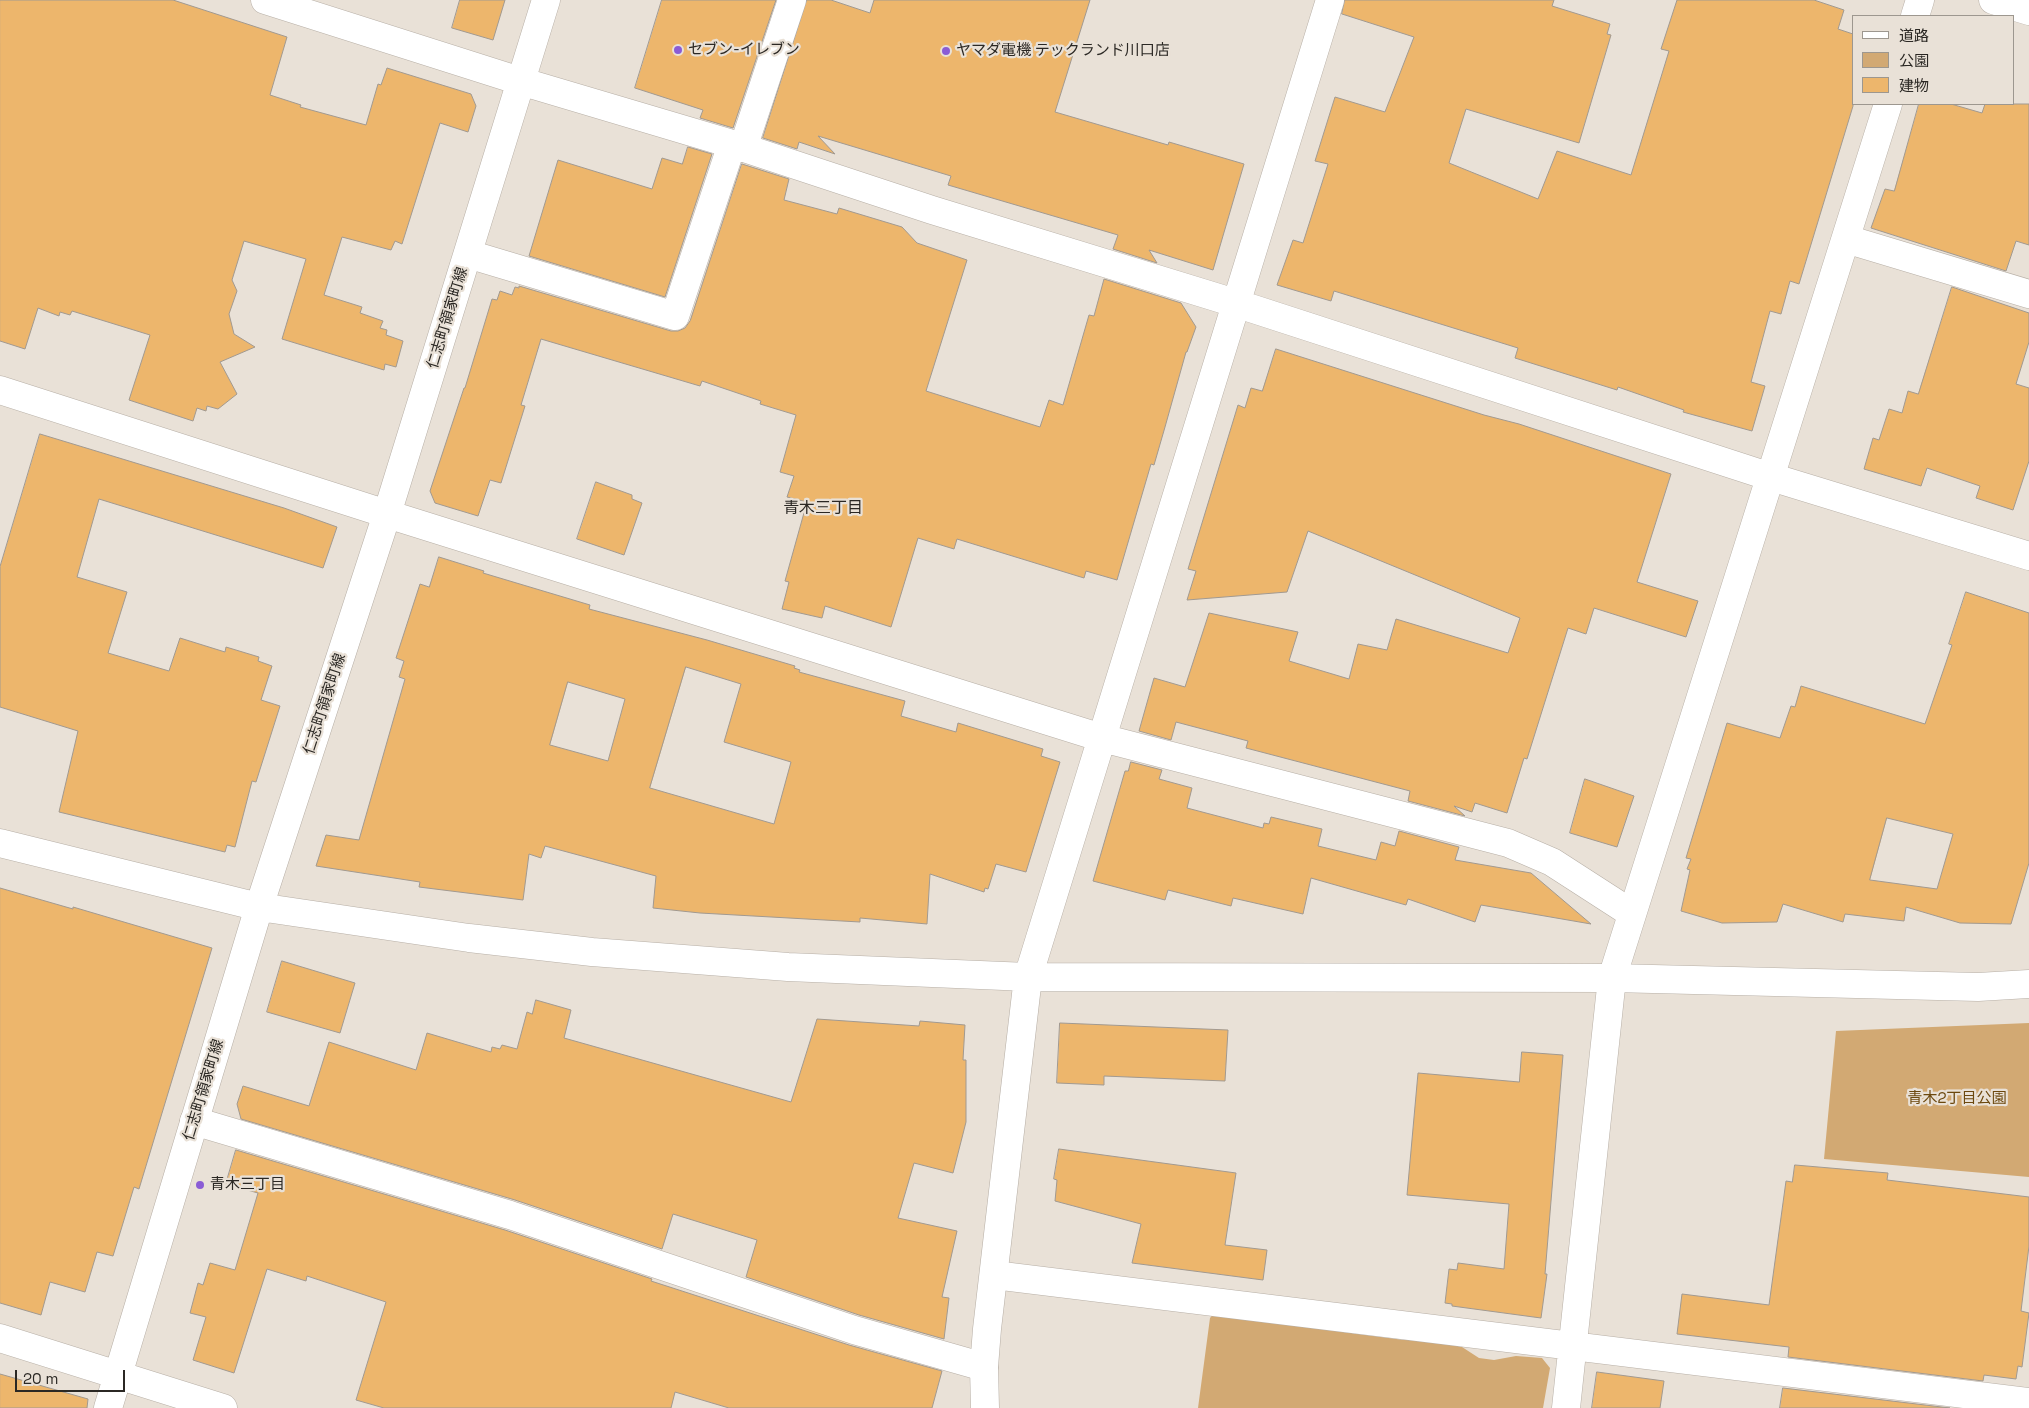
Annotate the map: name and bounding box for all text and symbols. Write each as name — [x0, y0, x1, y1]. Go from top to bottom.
legend — [1852, 15, 2014, 105]
text: 道路 — [1899, 26, 1929, 45]
place label: セブン-イレブン — [688, 41, 800, 59]
place label: ヤマダ電機 テックランド川口店 — [956, 42, 1170, 60]
marker: セブン-イレブン — [672, 44, 684, 56]
marker: ヤマダ電機 テックランド川口店 — [940, 45, 952, 57]
text: 公園 — [1899, 51, 1929, 70]
text: 建物 — [1899, 76, 1929, 95]
street label: 仁志町領家町線 — [424, 265, 472, 371]
district label: 青木三丁目 — [783, 499, 863, 519]
street label: 仁志町領家町線 — [300, 651, 350, 757]
street label: 仁志町領家町線 — [180, 1037, 228, 1143]
park label: 青木2丁目公園 — [1907, 1090, 2007, 1108]
place label: 青木三丁目 — [210, 1176, 285, 1194]
marker: 青木三丁目 — [194, 1179, 206, 1191]
scale bar — [18, 1360, 128, 1392]
text: 20 m — [23, 1369, 58, 1388]

